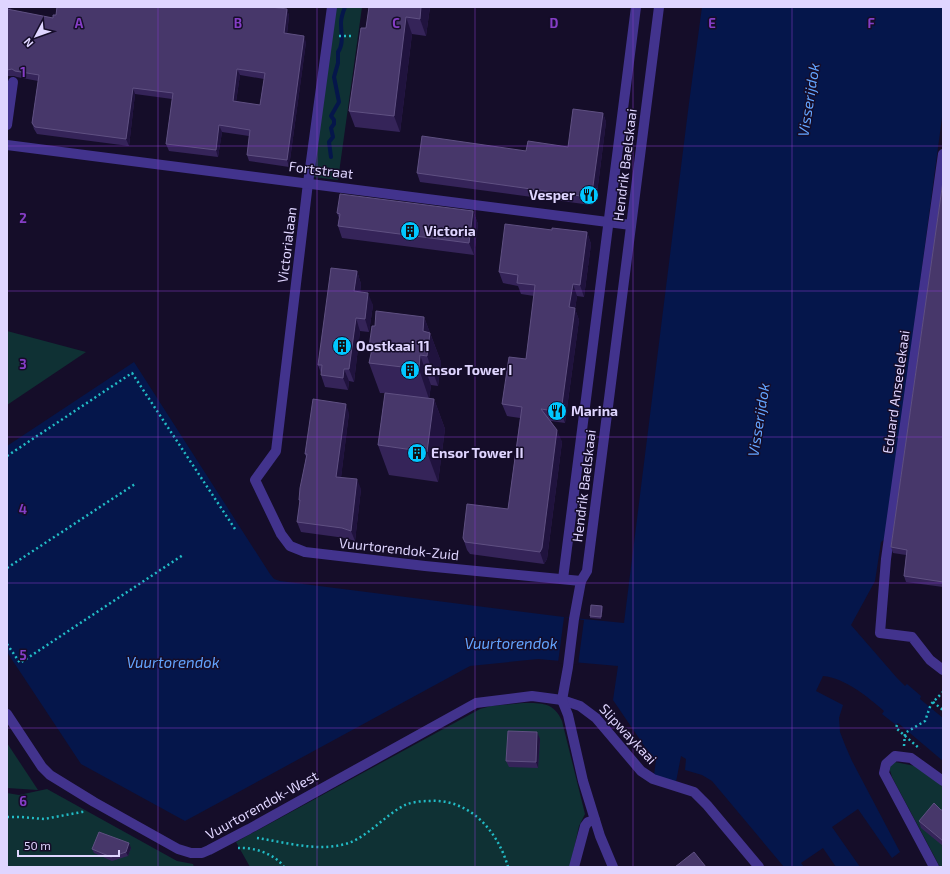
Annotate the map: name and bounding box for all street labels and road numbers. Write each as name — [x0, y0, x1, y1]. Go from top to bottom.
street label: Hendrik Baelskaai — [609, 108, 640, 222]
street label: Fortstraat — [288, 157, 354, 182]
street label: Victorialaan — [273, 206, 300, 284]
street label: Eduard Anseelekaai — [878, 329, 913, 455]
street label: Hendrik Baelskaai — [568, 429, 599, 543]
street label: Vuurtorendok-Zuid — [338, 534, 460, 563]
street label: Slipwaykaai — [596, 700, 661, 767]
street label: Vuurtorendok-West — [203, 767, 321, 843]

